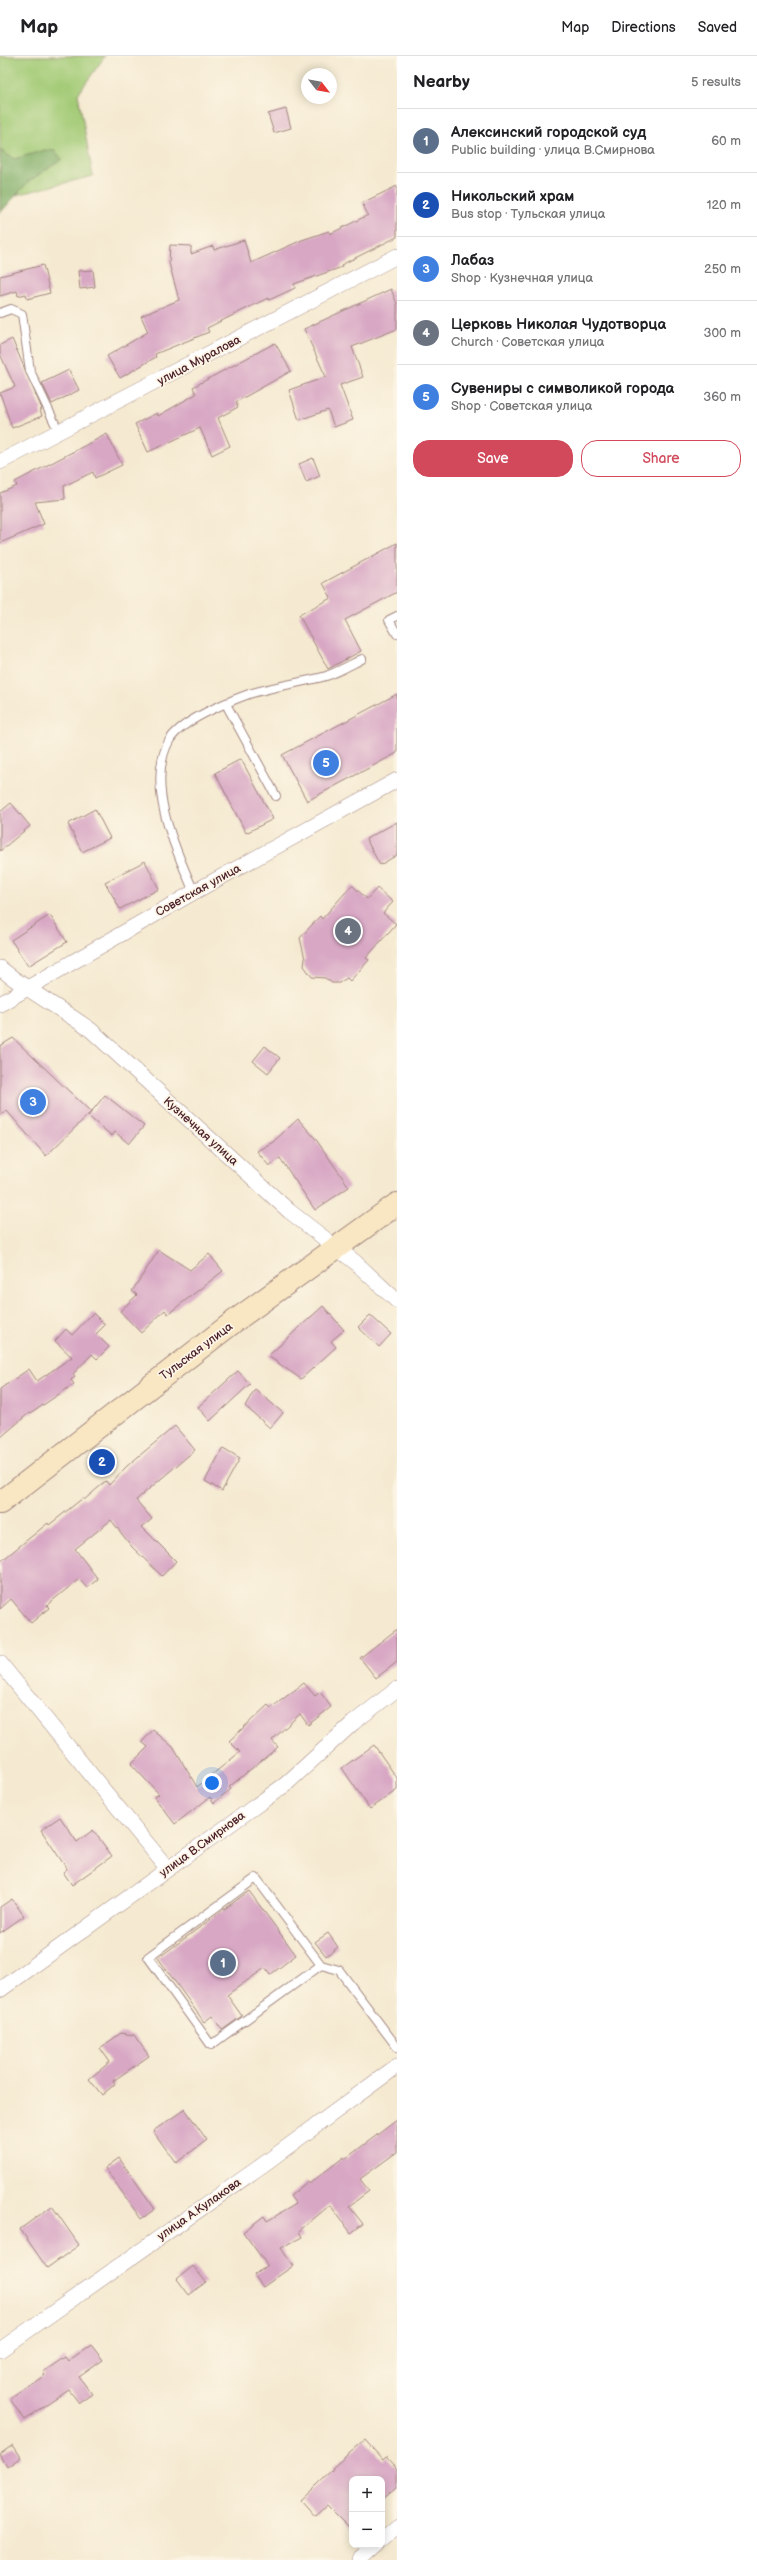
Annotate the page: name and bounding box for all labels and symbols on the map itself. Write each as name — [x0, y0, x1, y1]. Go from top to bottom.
north arrow — [301, 68, 337, 104]
street label: улица Муралова — [155, 332, 244, 389]
pin: 5 — [313, 748, 339, 778]
street label: Советская улица — [153, 861, 243, 920]
pin: 4 — [335, 916, 361, 946]
pin: 3 — [20, 1087, 46, 1117]
street label: Кузнечная улица — [160, 1094, 241, 1169]
street label: Тульская улица — [157, 1319, 236, 1384]
pin: 2 — [89, 1447, 115, 1477]
your location — [202, 1773, 222, 1793]
street label: улица В.Смирнова — [156, 1808, 248, 1881]
pin: 1 — [210, 1948, 236, 1978]
street label: улица А.Кулакова — [154, 2175, 244, 2244]

